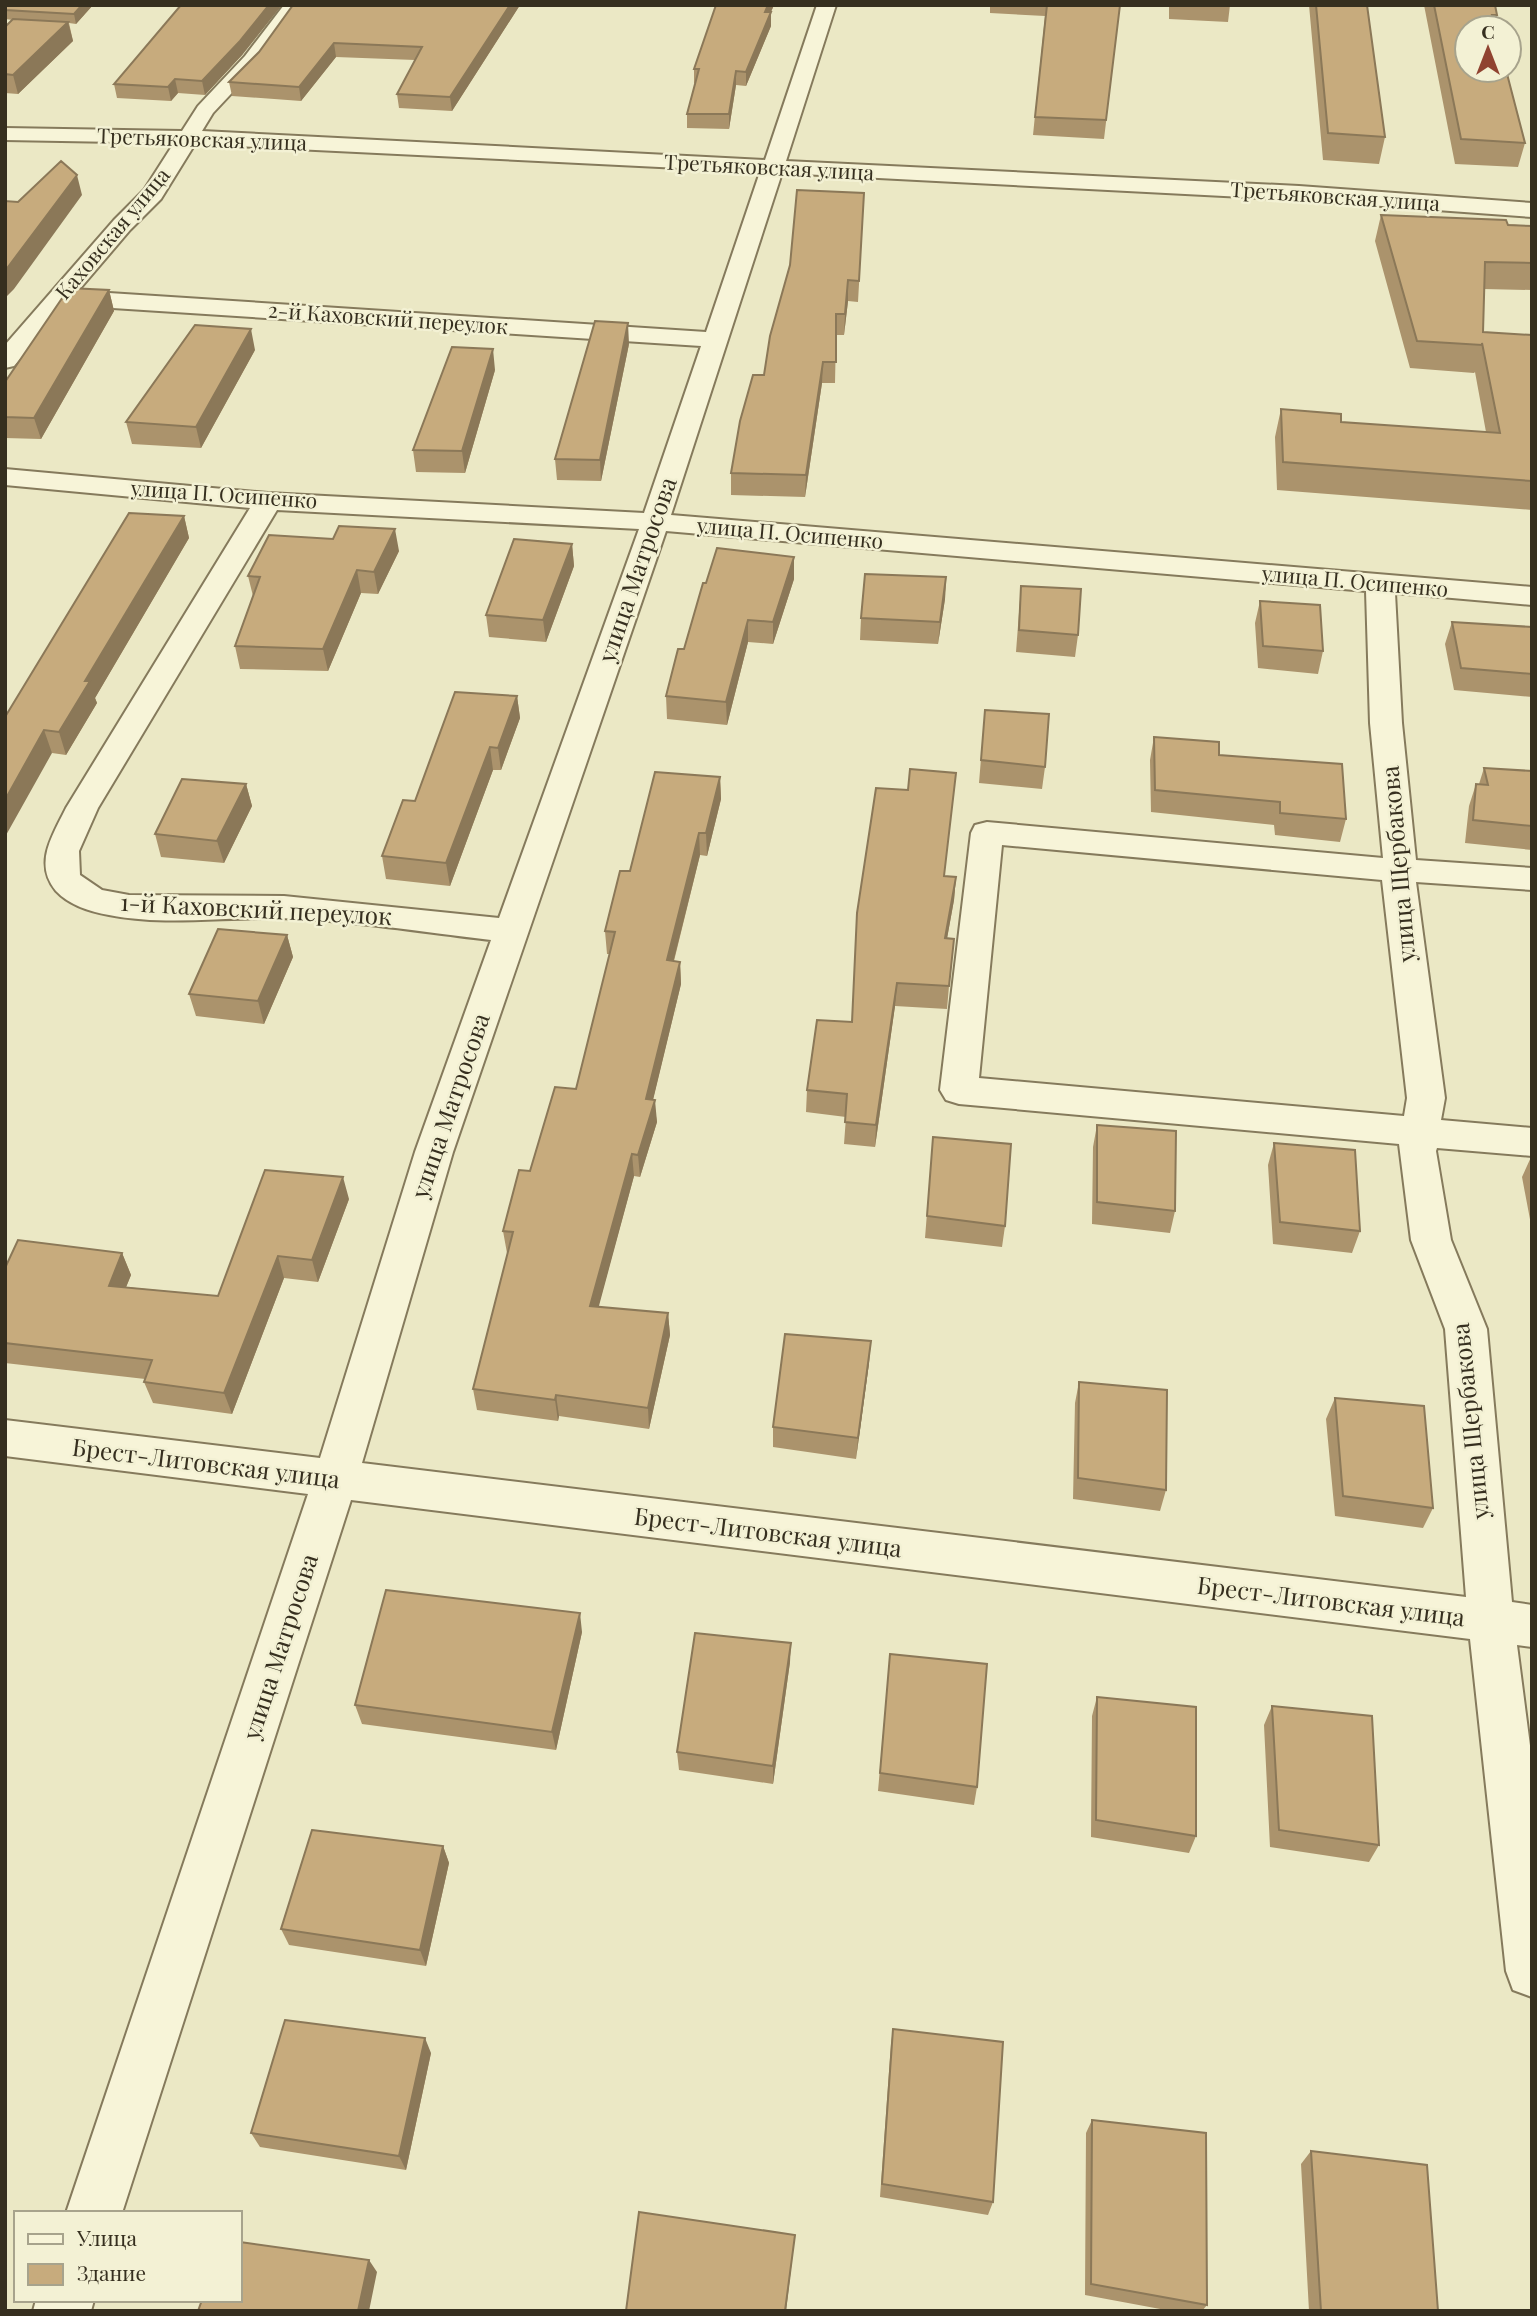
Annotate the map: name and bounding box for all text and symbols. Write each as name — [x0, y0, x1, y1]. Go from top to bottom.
north arrow — [1453, 14, 1523, 84]
text: С — [1481, 18, 1495, 44]
street label: Третьяковская улица — [97, 120, 308, 156]
street label: Третьяковская улица — [663, 147, 875, 186]
street label: Каховская улица — [48, 160, 175, 305]
street label: Третьяковская улица — [1229, 174, 1442, 216]
street label: 2-й Каховский переулок — [267, 295, 509, 339]
street label: улица П. Осипенко — [129, 472, 318, 513]
street label: улица Матросова — [589, 472, 683, 667]
street label: улица П. Осипенко — [695, 510, 884, 554]
street label: улица П. Осипенко — [1260, 558, 1449, 602]
street label: улица Щербакова — [1372, 764, 1422, 965]
street label: 1-й Каховский переулок — [119, 885, 393, 931]
street label: улица Матросова — [402, 1008, 496, 1203]
street label: улица Щербакова — [1443, 1321, 1495, 1522]
street label: Брест-Литовская улица — [71, 1430, 342, 1494]
street label: Брест-Литовская улица — [633, 1499, 904, 1563]
street label: улица Матросова — [234, 1549, 324, 1744]
street label: Брест-Литовская улица — [1196, 1568, 1467, 1632]
legend — [14, 2211, 242, 2302]
text: Улица — [76, 2223, 138, 2251]
text: Здание — [77, 2258, 146, 2286]

